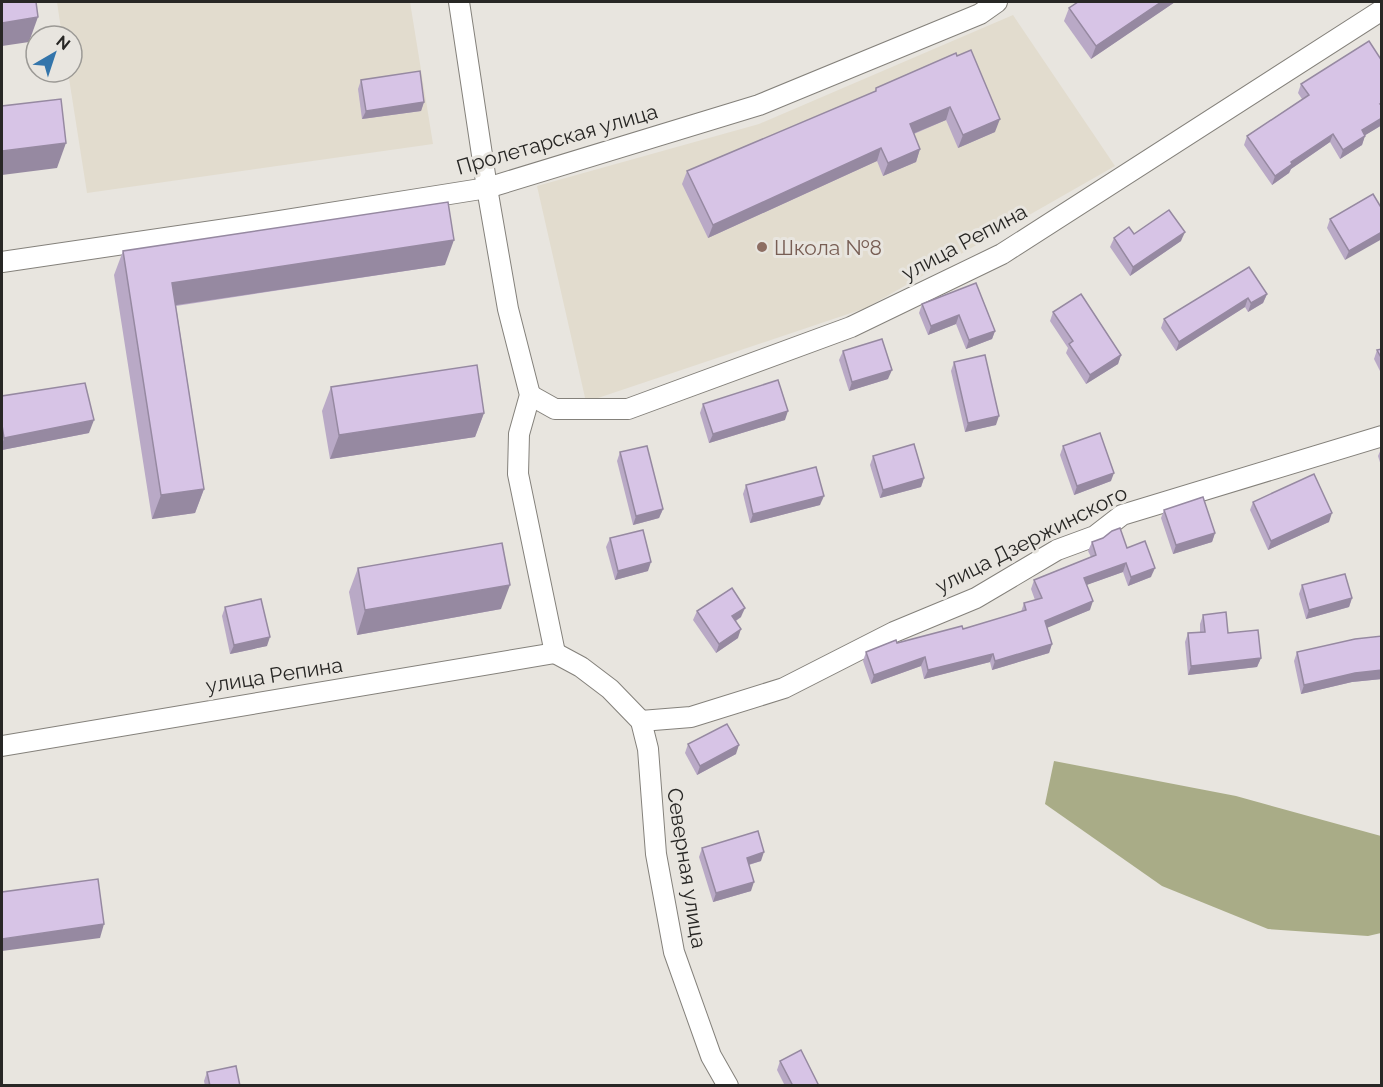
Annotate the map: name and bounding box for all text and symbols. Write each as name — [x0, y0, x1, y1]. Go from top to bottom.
north arrow — [24, 24, 84, 84]
text: N — [52, 32, 74, 54]
street label: Пролетарская улица — [454, 98, 660, 180]
street label: улица Репина — [897, 199, 1031, 285]
place label: Школа №8 — [774, 235, 882, 260]
marker: Школа №8 — [755, 240, 769, 254]
street label: улица Дзержинского — [931, 480, 1131, 598]
street label: улица Репина — [204, 652, 344, 698]
street label: Северная улица — [662, 786, 712, 950]

